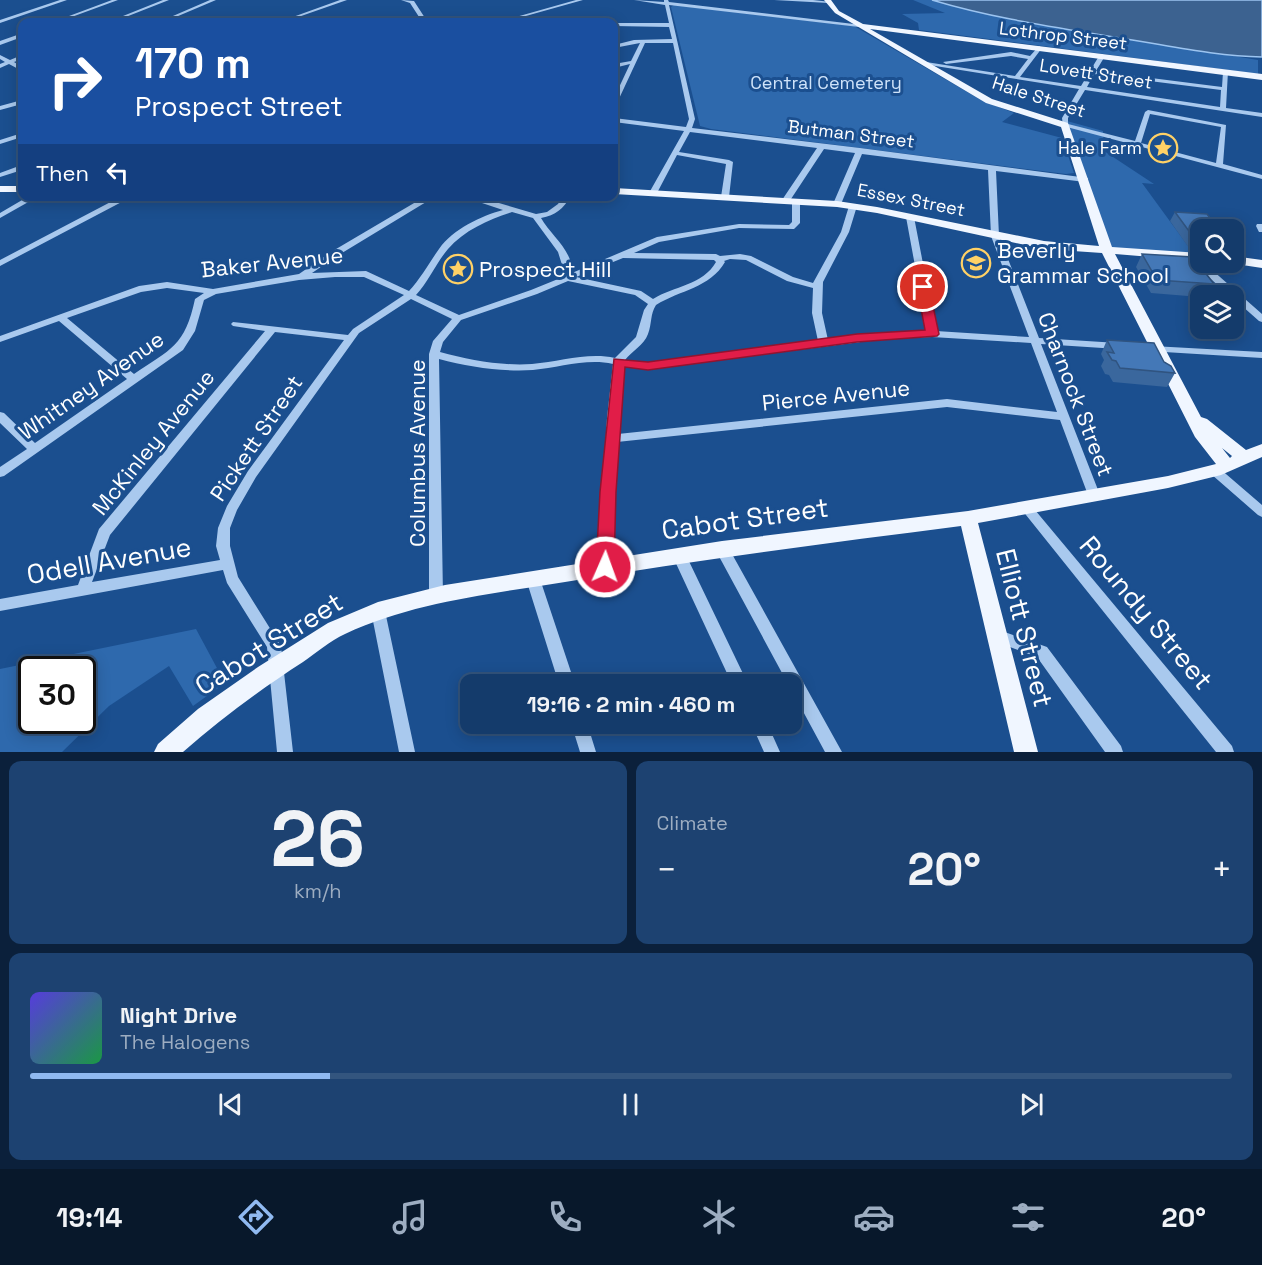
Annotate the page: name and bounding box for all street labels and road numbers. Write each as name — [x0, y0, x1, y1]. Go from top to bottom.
street label: Lothrop Street — [998, 16, 1128, 55]
street label: Lovett Street — [1038, 53, 1154, 94]
street label: Hale Street — [990, 71, 1089, 122]
street label: Butman Street — [786, 114, 916, 153]
street label: Essex Street — [855, 178, 967, 221]
street label: Baker Avenue — [200, 241, 344, 283]
street label: Charnock Street — [1032, 308, 1120, 480]
street label: Whitney Avenue — [13, 324, 169, 446]
street label: Columbus Avenue — [403, 359, 431, 547]
street label: McKinley Avenue — [86, 363, 220, 521]
street label: Pickett Street — [204, 370, 308, 506]
street label: Pierce Avenue — [761, 373, 911, 417]
street label: Cabot Street — [659, 489, 831, 548]
street label: Odell Avenue — [24, 529, 194, 592]
street label: Roundy Street — [1072, 529, 1221, 697]
street label: Elliott Street — [988, 545, 1061, 711]
street label: Cabot Street — [188, 584, 349, 703]

